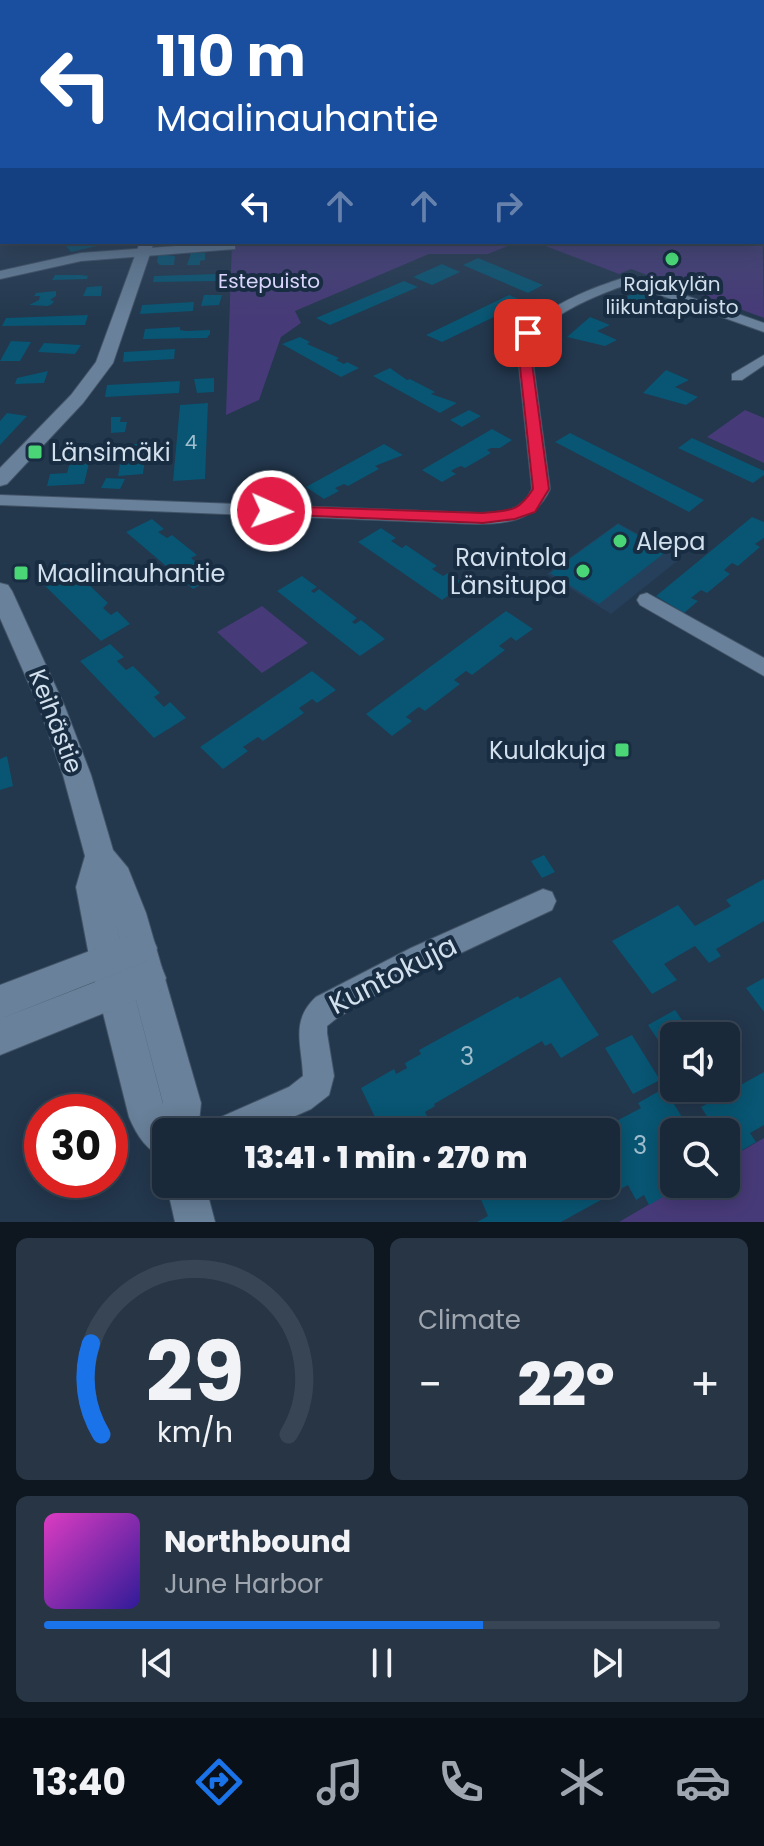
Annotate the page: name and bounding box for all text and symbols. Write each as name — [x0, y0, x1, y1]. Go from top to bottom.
text: 110 m — [156, 17, 306, 96]
icon: left — [24, 32, 128, 136]
text: Maalinauhantie — [156, 93, 439, 144]
icon: left — [234, 184, 278, 228]
icon: ahead — [318, 184, 362, 228]
icon: ahead — [402, 184, 446, 228]
icon: right — [486, 184, 530, 228]
marker: Rajakylän liikuntapuisto — [663, 250, 681, 268]
park label: Estepuisto — [218, 267, 320, 295]
place label: Rajakylän liikuntapuisto — [605, 270, 739, 321]
pin — [494, 299, 562, 367]
icon: arrive — [506, 311, 550, 355]
house number: 4 — [185, 428, 197, 456]
place label: Länsimäki — [51, 436, 171, 469]
marker: Länsimäki — [26, 443, 44, 461]
position arrow — [229, 469, 313, 553]
place label: Alepa — [636, 525, 705, 558]
marker: Alepa — [611, 532, 629, 550]
place label: Ravintola Länsitupa — [450, 541, 567, 602]
place label: Maalinauhantie — [37, 557, 225, 590]
marker: Ravintola Länsitupa — [574, 562, 592, 580]
marker: Maalinauhantie — [12, 564, 30, 582]
street label: Keihästie — [21, 664, 91, 778]
place label: Kuulakuja — [489, 734, 606, 767]
marker: Kuulakuja — [613, 741, 631, 759]
street label: Kuntokuja — [322, 926, 464, 1024]
map controls — [660, 1022, 740, 1198]
button: sound — [660, 1022, 740, 1102]
house number: 3 — [460, 1040, 474, 1073]
speed limit sign: 30 — [24, 1094, 128, 1198]
button: search — [660, 1118, 740, 1198]
house number: 3 — [633, 1129, 647, 1162]
text: 13:41 · 1 min · 270 m — [244, 1136, 528, 1179]
text: Climate — [418, 1302, 521, 1338]
text: 29 — [146, 1314, 244, 1430]
text: 22° — [518, 1343, 615, 1427]
text: − — [418, 1354, 442, 1415]
text: + — [690, 1354, 720, 1415]
text: km/h — [157, 1412, 233, 1452]
text: Northbound — [164, 1520, 351, 1563]
text: June Harbor — [164, 1566, 323, 1602]
icon: previous — [135, 1641, 179, 1685]
icon: pause — [360, 1641, 404, 1685]
icon: next — [585, 1641, 629, 1685]
icon: directions — [191, 1754, 247, 1810]
icon: music — [312, 1754, 368, 1810]
icon: phone — [433, 1754, 489, 1810]
icon: climate — [554, 1754, 610, 1810]
icon: car — [675, 1754, 731, 1810]
text: 13:40 — [33, 1757, 126, 1808]

